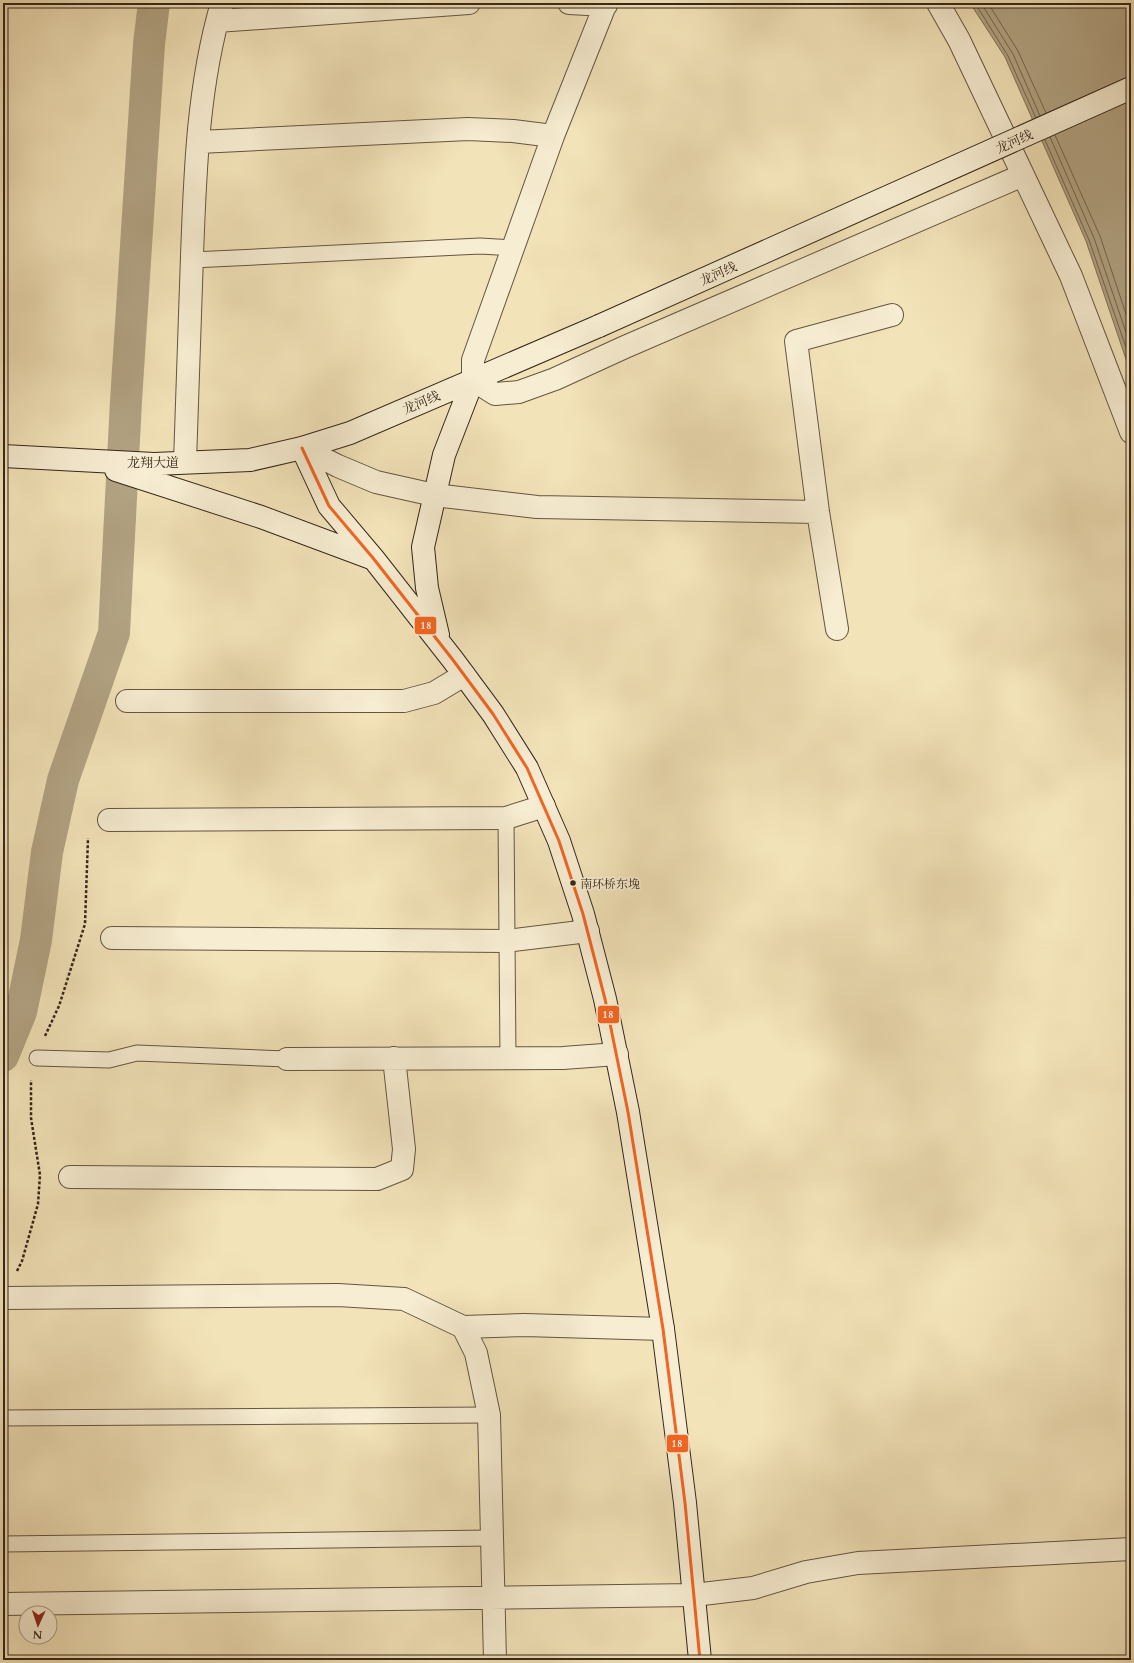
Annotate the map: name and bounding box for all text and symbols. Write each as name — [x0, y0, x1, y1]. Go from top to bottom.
street label: 龙河线 — [993, 126, 1036, 158]
street label: 龙河线 — [697, 258, 740, 290]
street label: 龙河线 — [400, 387, 443, 419]
street label: 龙翔大道 — [127, 454, 179, 472]
line badge: 18 — [414, 616, 437, 635]
text: 18 — [420, 618, 432, 633]
place label: 南环桥东堍 — [580, 876, 640, 892]
marker: 南环桥东堍 — [568, 878, 578, 888]
line badge: 18 — [597, 1005, 620, 1024]
text: 18 — [602, 1007, 614, 1022]
line badge: 18 — [666, 1434, 689, 1453]
text: 18 — [671, 1436, 683, 1451]
north arrow — [18, 1605, 58, 1645]
text: N — [32, 1627, 43, 1642]

